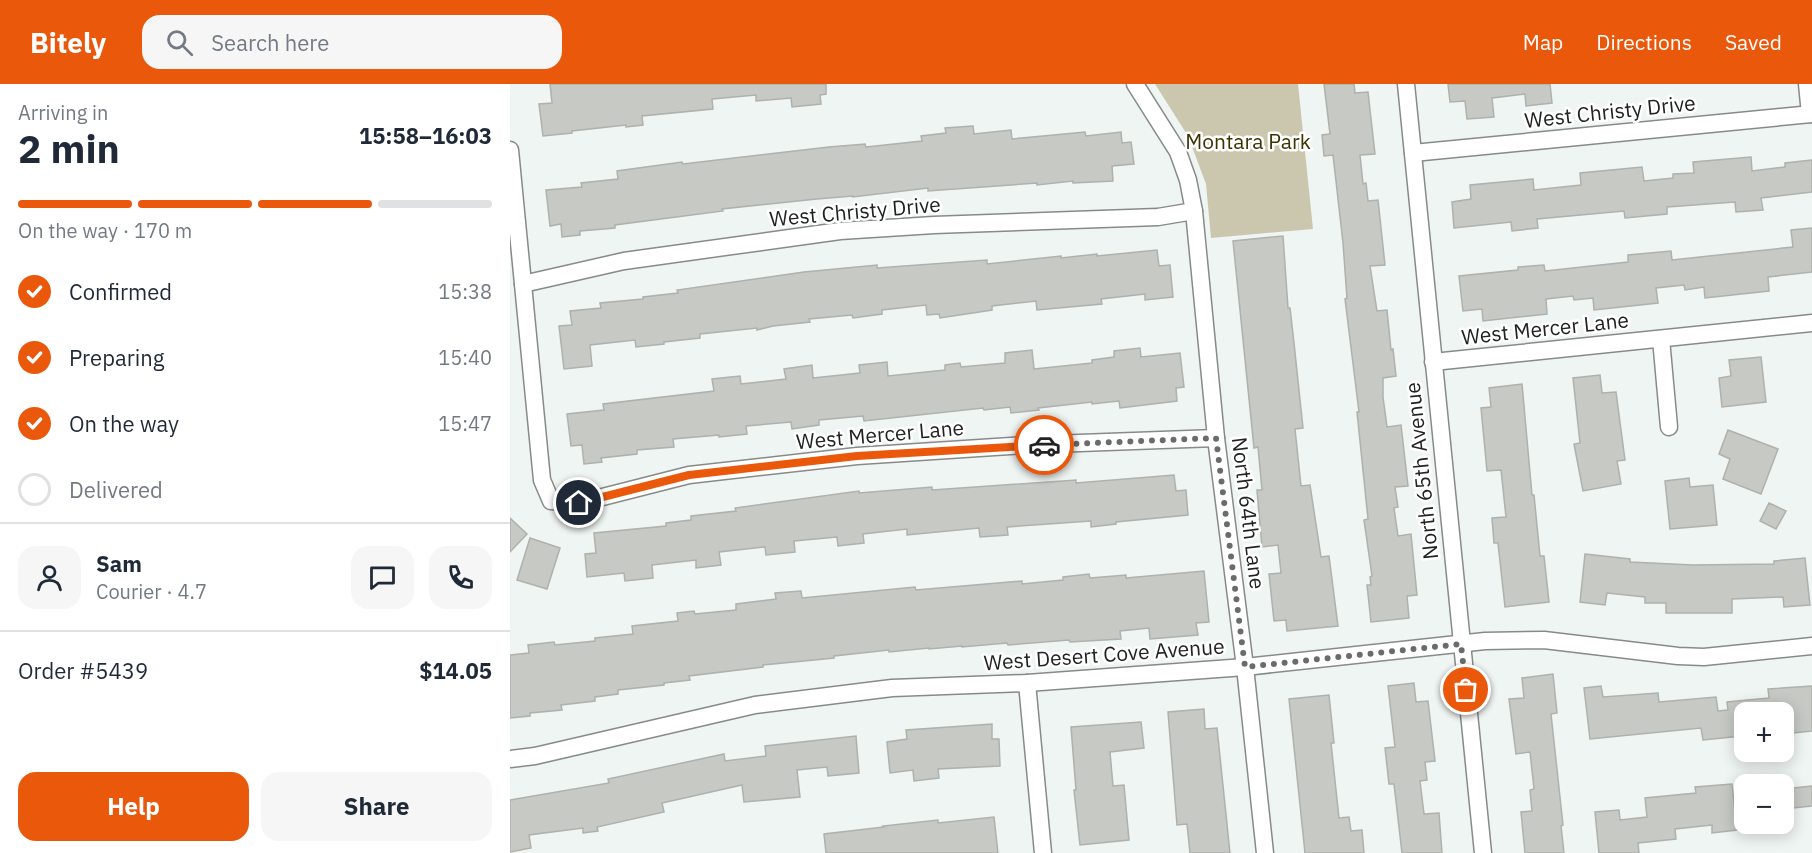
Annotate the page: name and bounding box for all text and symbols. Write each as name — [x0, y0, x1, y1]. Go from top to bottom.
search box — [142, 15, 562, 69]
text: Bitely — [30, 24, 106, 61]
icon: search — [163, 26, 196, 59]
text: Search here — [211, 28, 329, 57]
text: Map — [1523, 28, 1563, 56]
text: Directions — [1596, 28, 1692, 56]
text: Saved — [1725, 28, 1782, 56]
street label: West Christy Drive — [1523, 88, 1697, 134]
text: Arriving in — [18, 99, 108, 126]
text: 15:58–16:03 — [359, 121, 492, 150]
text: 2 min — [18, 123, 120, 174]
park label: Montara Park — [1185, 127, 1311, 155]
street label: West Christy Drive — [768, 190, 942, 232]
text: On the way · 170 m — [18, 217, 192, 244]
icon: check — [18, 275, 51, 308]
text: Confirmed — [69, 277, 172, 306]
text: 15:38 — [438, 278, 492, 305]
street label: West Mercer Lane — [1460, 305, 1630, 351]
icon: check — [18, 341, 51, 374]
text: Preparing — [69, 343, 164, 372]
text: 15:40 — [438, 344, 492, 371]
street label: North 65th Avenue — [1398, 381, 1444, 561]
icon: check — [18, 407, 51, 440]
text: On the way — [69, 409, 179, 438]
text: 15:47 — [438, 410, 492, 437]
street label: West Mercer Lane — [795, 413, 965, 455]
courier — [1014, 415, 1074, 475]
icon: car — [1028, 429, 1061, 462]
street label: North 64th Lane — [1226, 435, 1272, 591]
text: Delivered — [69, 475, 163, 504]
pin — [553, 477, 604, 528]
icon: home — [562, 486, 595, 519]
button: person — [18, 546, 81, 609]
button: chat — [351, 546, 414, 609]
button: phone — [429, 546, 492, 609]
text: Sam — [96, 549, 142, 578]
text: Courier · 4.7 — [96, 578, 207, 605]
street label: West Desert Cove Avenue — [983, 632, 1225, 676]
text: Order #5439 — [18, 656, 148, 685]
text: $14.05 — [419, 656, 492, 685]
pin — [1440, 664, 1491, 715]
icon: bag — [1449, 673, 1482, 706]
map controls — [1734, 702, 1794, 834]
button: + — [1734, 702, 1794, 762]
button: Help — [18, 772, 249, 841]
button: Share — [261, 772, 492, 841]
button: − — [1734, 774, 1794, 834]

